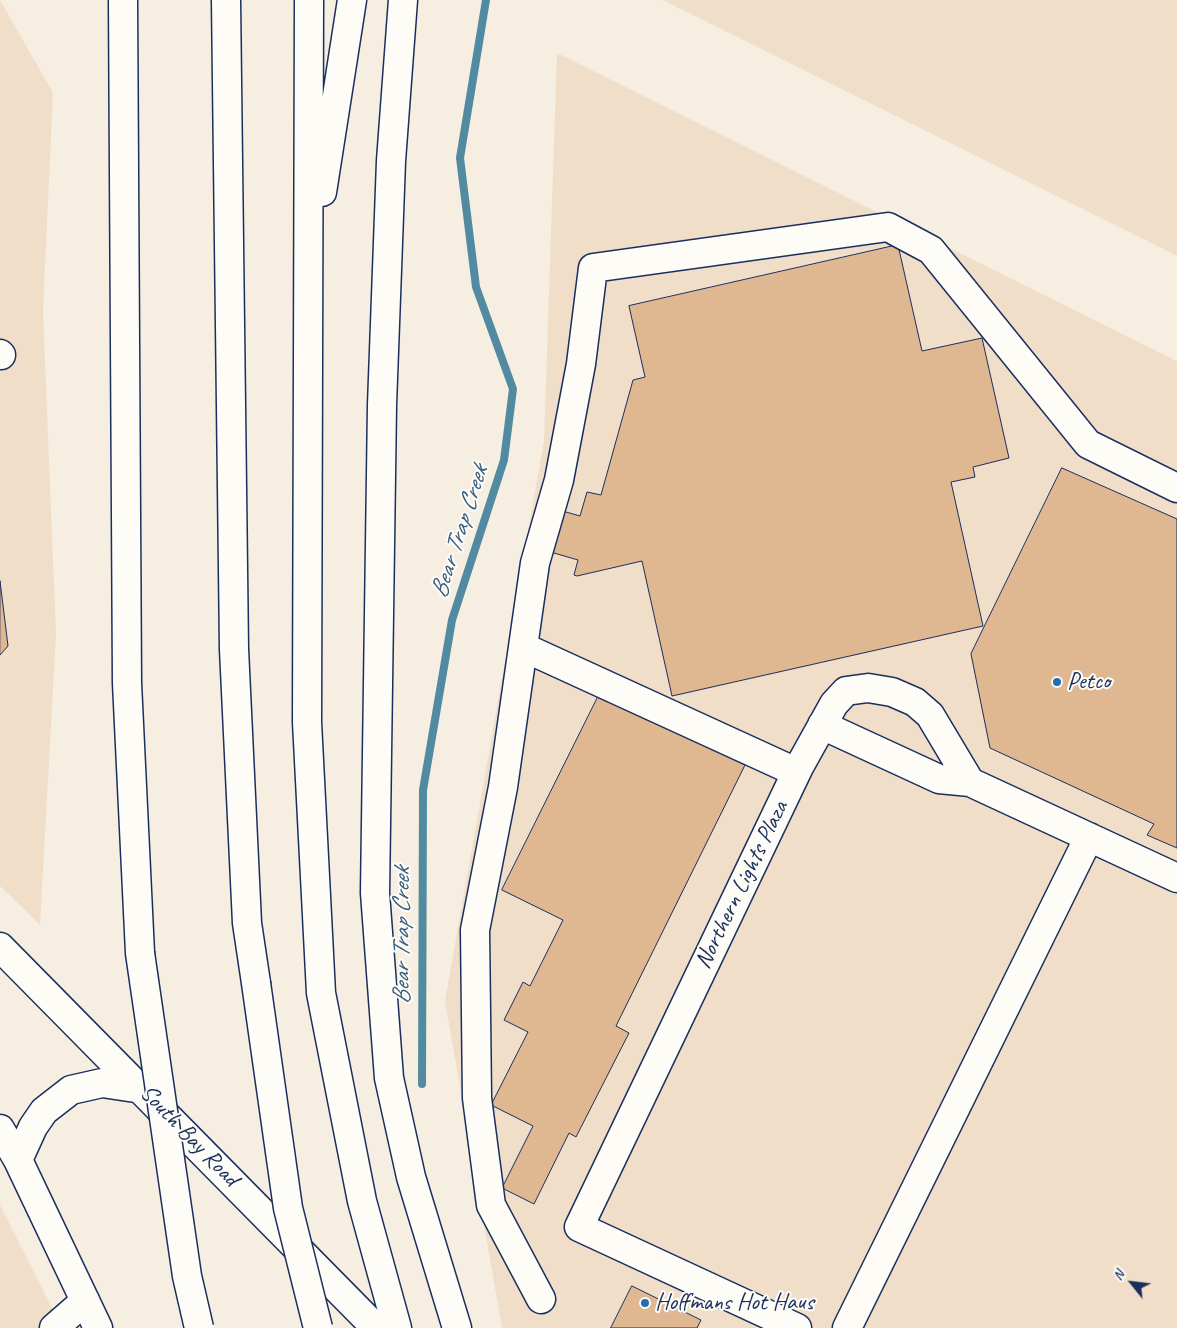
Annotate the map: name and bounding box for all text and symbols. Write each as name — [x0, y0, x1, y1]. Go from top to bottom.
water label: Bear Trap Creek — [425, 462, 495, 602]
place label: Petco — [1067, 668, 1110, 696]
marker: Petco — [1051, 676, 1063, 688]
street label: Northern Lights Plaza — [689, 797, 795, 973]
water label: Bear Trap Creek — [387, 867, 417, 1005]
street label: South Bay Road — [133, 1079, 245, 1193]
north arrow — [1107, 1258, 1157, 1308]
text: N — [1109, 1268, 1128, 1283]
place label: Hoffmans Hot Haus — [655, 1289, 814, 1317]
marker: Hoffmans Hot Haus — [639, 1297, 651, 1309]

